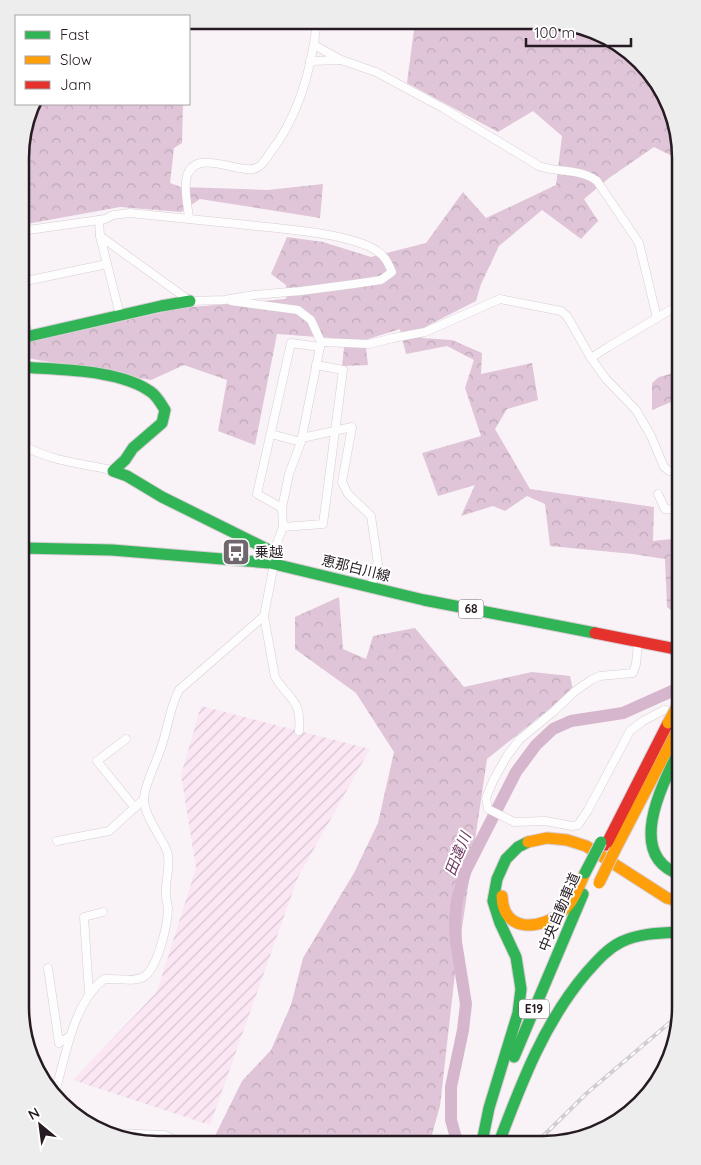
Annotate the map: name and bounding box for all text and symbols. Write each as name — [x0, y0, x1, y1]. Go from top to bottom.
legend — [15, 15, 190, 105]
scale bar — [526, 15, 631, 47]
text: 100 m — [534, 23, 575, 42]
text: Fast — [60, 25, 89, 44]
text: Slow — [60, 50, 92, 69]
text: Jam — [60, 75, 91, 94]
bus stop icon: 乗越 — [221, 537, 251, 567]
place label: 乗越 — [255, 543, 283, 561]
street label: 恵那白川線 — [320, 551, 392, 585]
road number: 68 — [458, 600, 484, 618]
water label: 田違川 — [440, 828, 476, 878]
street label: 中央自動車道 — [534, 870, 584, 954]
road number: E19 — [519, 1000, 549, 1019]
north arrow — [15, 1100, 65, 1150]
text: N — [25, 1103, 43, 1124]

